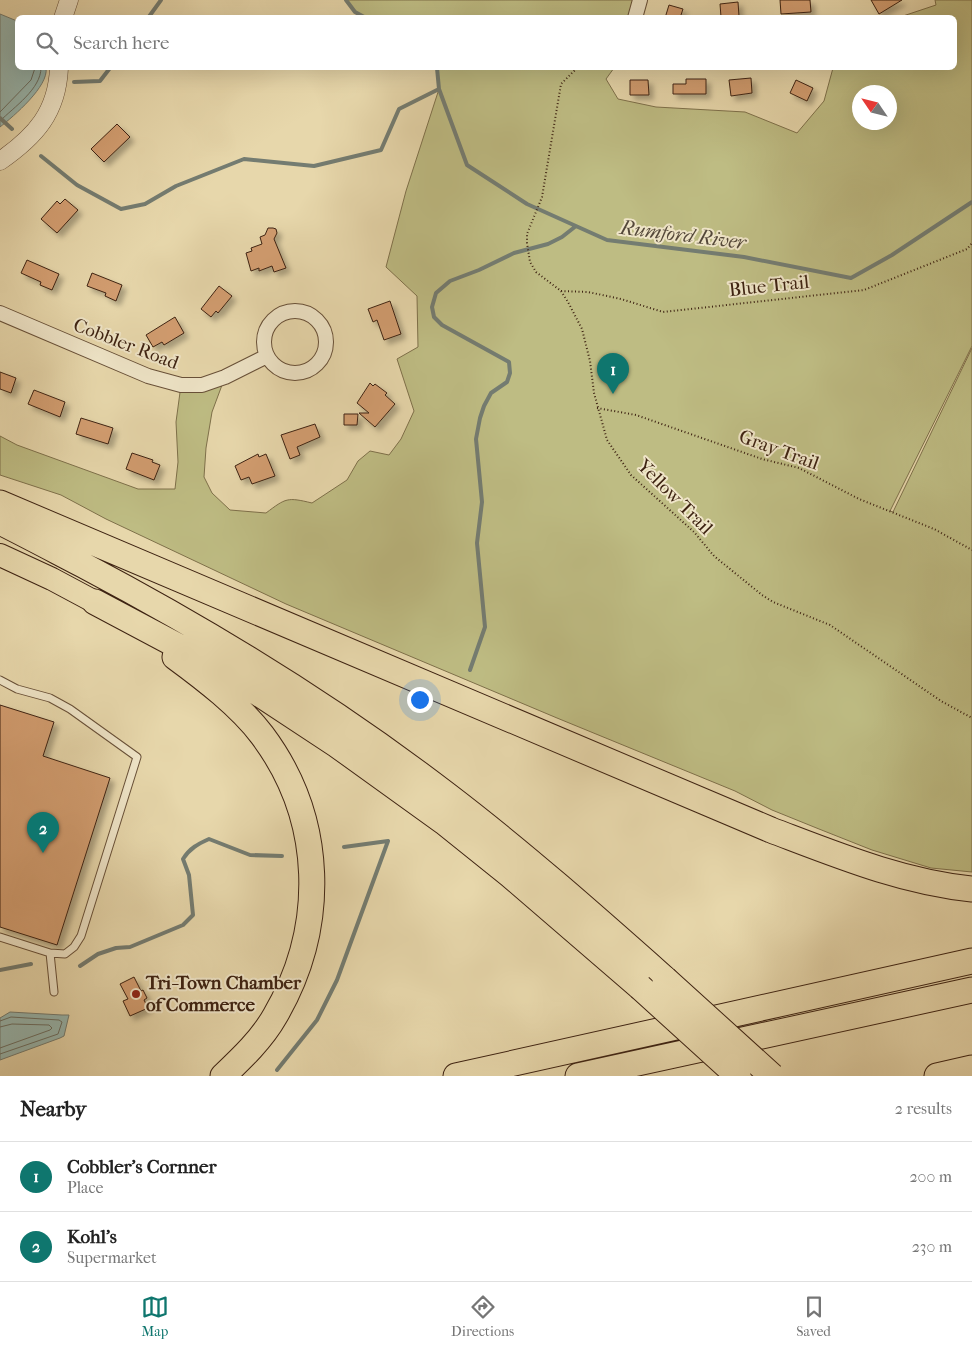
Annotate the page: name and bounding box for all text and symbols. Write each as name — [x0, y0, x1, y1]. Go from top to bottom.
search box — [15, 15, 957, 70]
icon: search — [33, 29, 61, 57]
text: Search here — [73, 32, 169, 54]
north arrow — [852, 85, 897, 130]
water label: Rumford River — [617, 216, 749, 254]
street label: Blue Trail — [728, 271, 810, 301]
street label: Cobbler Road — [70, 314, 182, 374]
pin: 1 — [597, 353, 629, 394]
street label: Gray Trail — [736, 425, 822, 475]
street label: Yellow Trail — [632, 454, 717, 539]
your location — [407, 687, 433, 713]
pin: 2 — [27, 812, 59, 853]
place label: Tri-Town Chamber of Commerce — [145, 972, 302, 1016]
marker: Tri-Town Chamber of Commerce — [130, 988, 142, 1000]
text: Nearby — [20, 1097, 86, 1121]
text: 2 results — [895, 1099, 952, 1118]
text: Cobbler's Cornner — [67, 1156, 216, 1178]
text: 1 — [33, 1167, 39, 1186]
text: 200 m — [909, 1167, 952, 1186]
text: Place — [67, 1178, 103, 1197]
text: Kohl's — [67, 1226, 117, 1248]
text: 2 — [32, 1237, 40, 1256]
text: 230 m — [912, 1237, 952, 1256]
text: Supermarket — [67, 1248, 157, 1267]
tab: Map — [141, 1293, 169, 1340]
tab: Directions — [451, 1293, 514, 1340]
tab: Saved — [796, 1293, 831, 1340]

